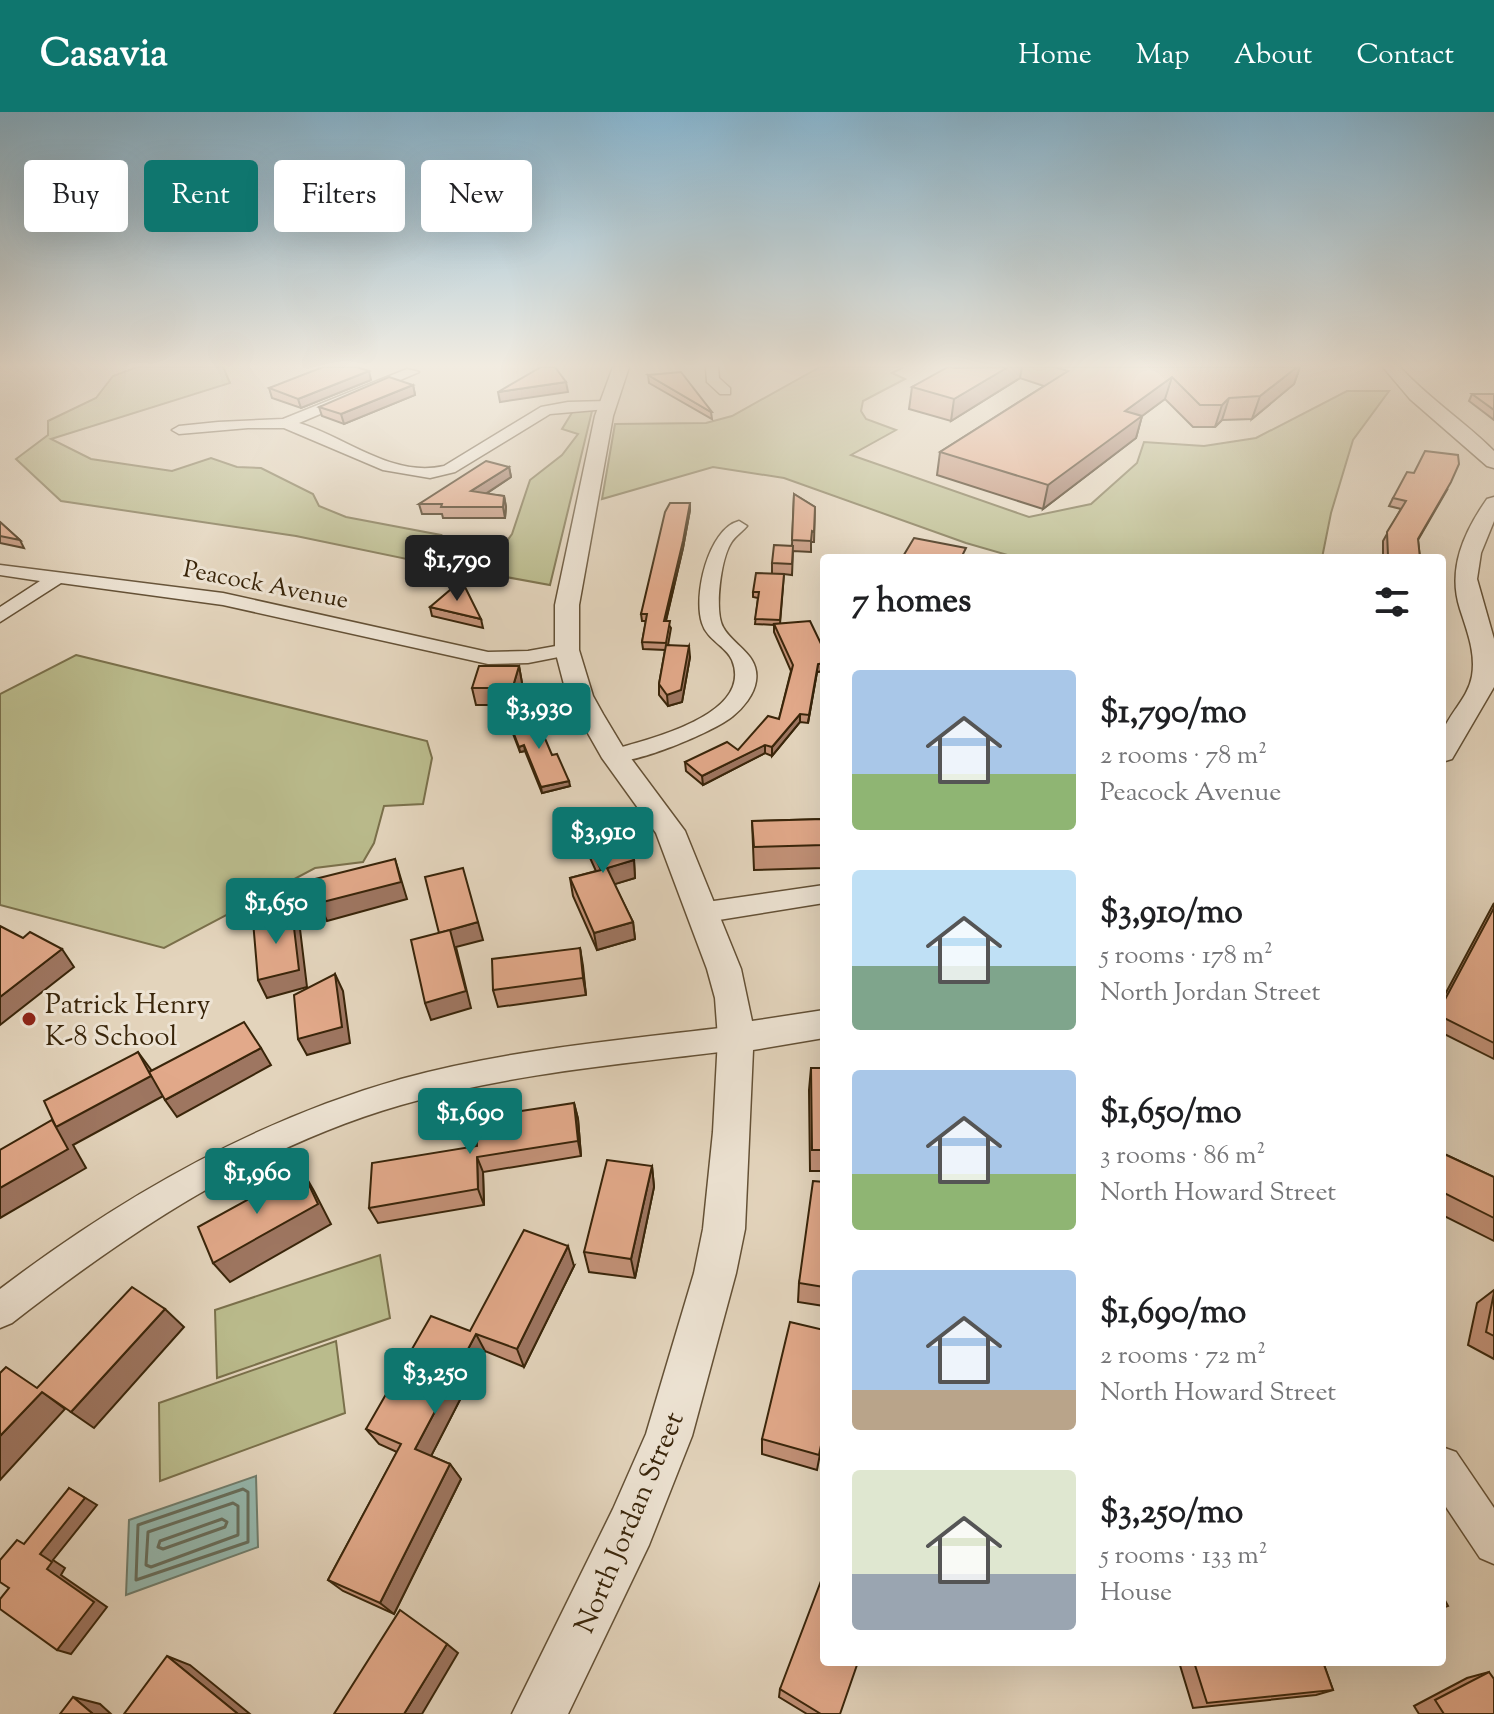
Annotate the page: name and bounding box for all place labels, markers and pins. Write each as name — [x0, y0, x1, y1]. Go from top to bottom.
pin: $1,790 — [392, 535, 522, 603]
pin: $3,930 — [474, 683, 604, 751]
pin: $3,910 — [538, 807, 668, 875]
pin: $1,650 — [211, 878, 341, 946]
place label: Patrick Henry K-8 School — [45, 986, 211, 1058]
marker: Patrick Henry K-8 School — [20, 1010, 38, 1028]
pin: $1,690 — [405, 1088, 535, 1156]
pin: $1,960 — [192, 1148, 322, 1216]
pin: $3,250 — [370, 1348, 500, 1416]

